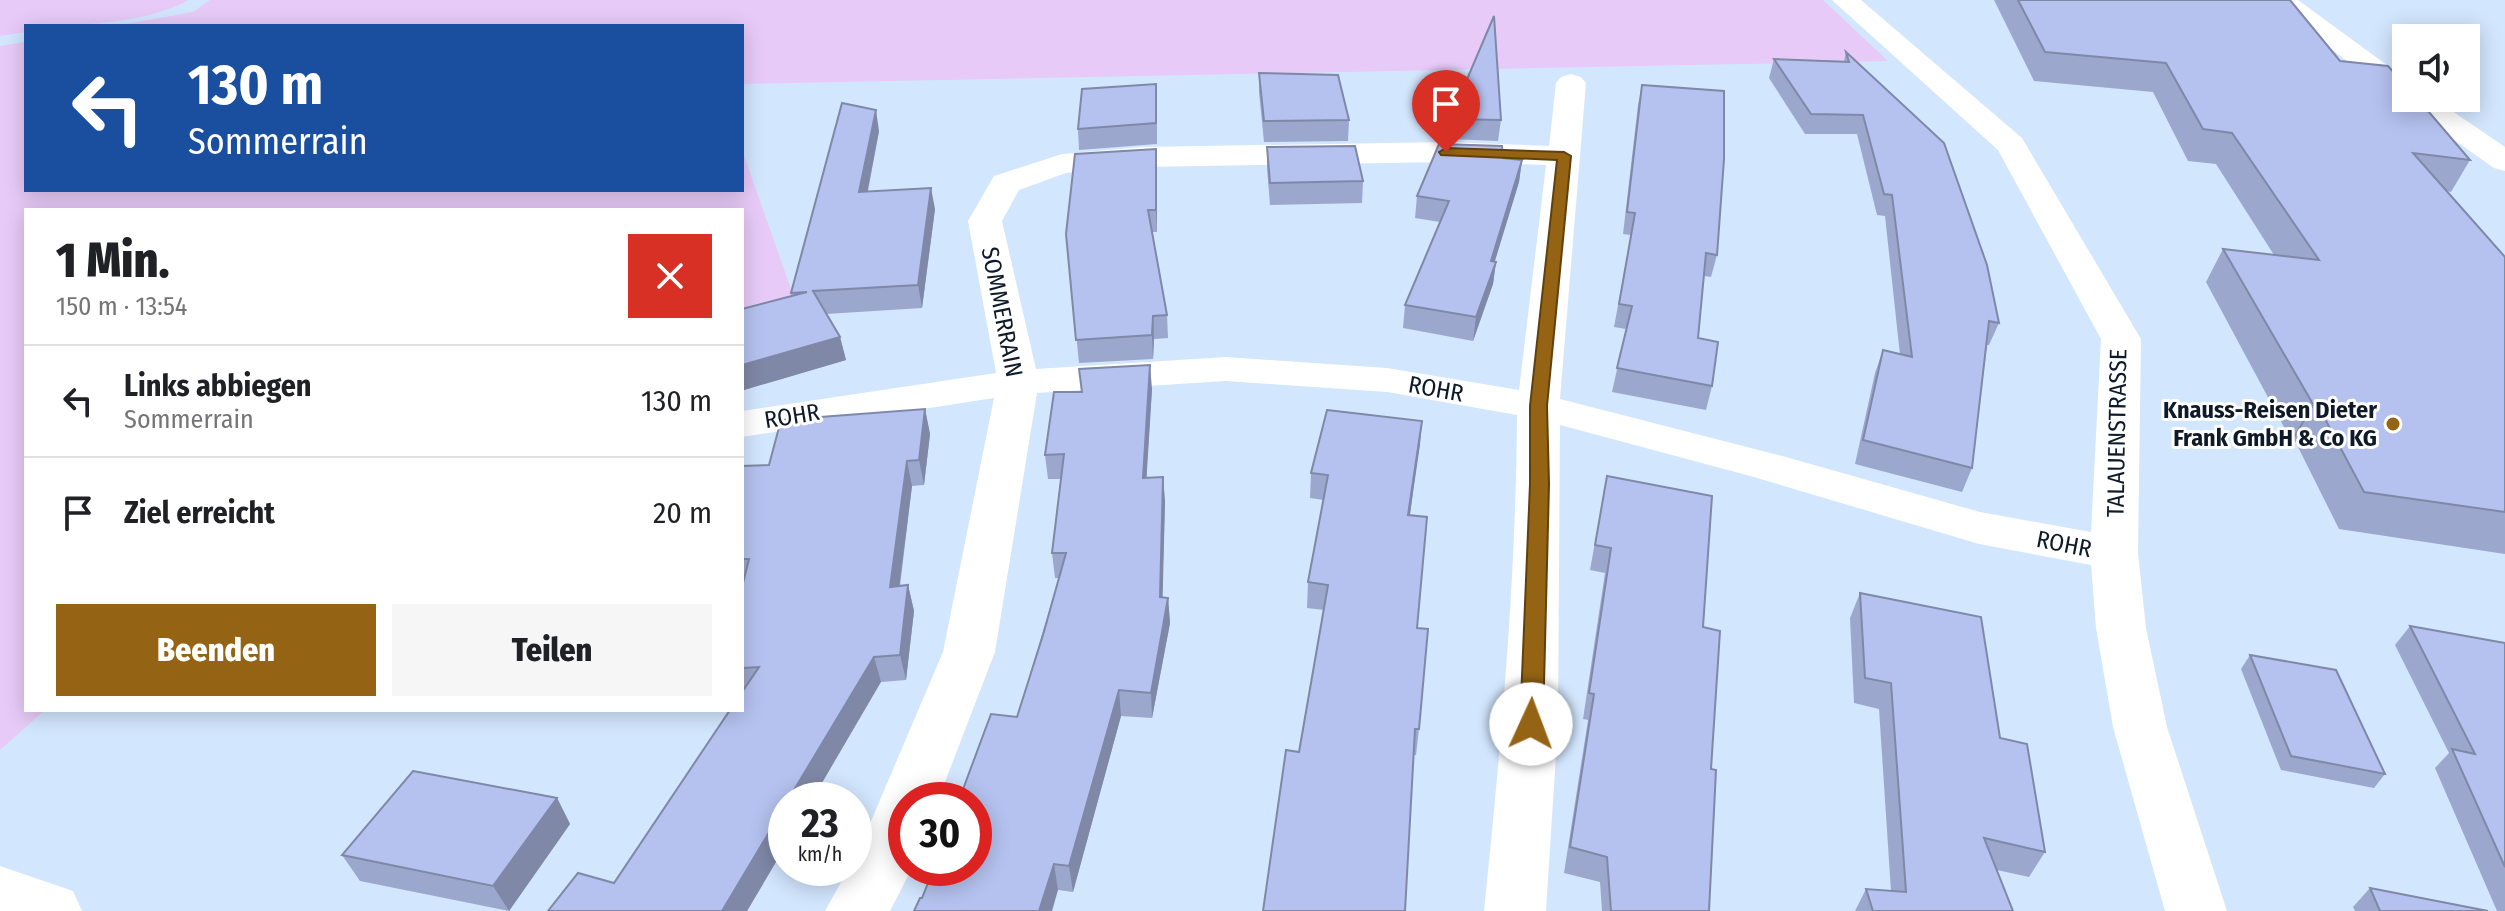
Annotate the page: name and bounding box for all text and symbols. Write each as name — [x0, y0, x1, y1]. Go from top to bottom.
map controls — [2392, 24, 2480, 112]
button: sound — [2392, 24, 2480, 112]
text: 130 m — [188, 52, 323, 119]
icon: left — [56, 56, 160, 160]
pin — [1412, 70, 1480, 152]
icon: arrive — [1424, 82, 1468, 126]
text: Sommerrain — [188, 120, 368, 164]
text: 1 Min. — [56, 232, 170, 290]
button: close — [628, 234, 712, 318]
street label: SOMMERRAIN — [976, 245, 1028, 379]
text: 150 m · 13:54 — [56, 291, 187, 322]
street label: TALAUENSTRASSE — [2102, 349, 2132, 517]
text: Links abbiegen — [124, 368, 312, 404]
street label: ROHR — [1406, 370, 1466, 408]
icon: left — [56, 379, 100, 423]
text: 130 m — [641, 383, 712, 419]
place label: Knauss-Reisen Dieter Frank GmbH & Co KG — [2163, 396, 2377, 452]
street label: ROHR — [762, 398, 822, 434]
text: Sommerrain — [124, 404, 254, 435]
marker: Knauss-Reisen Dieter Frank GmbH & Co KG — [2384, 415, 2402, 433]
icon: arrive — [56, 491, 100, 535]
text: Ziel erreicht — [124, 495, 275, 531]
text: 20 m — [653, 495, 712, 531]
street label: ROHR — [2034, 525, 2094, 563]
button: Beenden — [56, 604, 376, 696]
button: Teilen — [392, 604, 712, 696]
position arrow — [1489, 682, 1573, 766]
speed limit sign: 30 — [888, 782, 992, 886]
text: 23 — [801, 800, 839, 848]
text: km/h — [798, 842, 842, 866]

